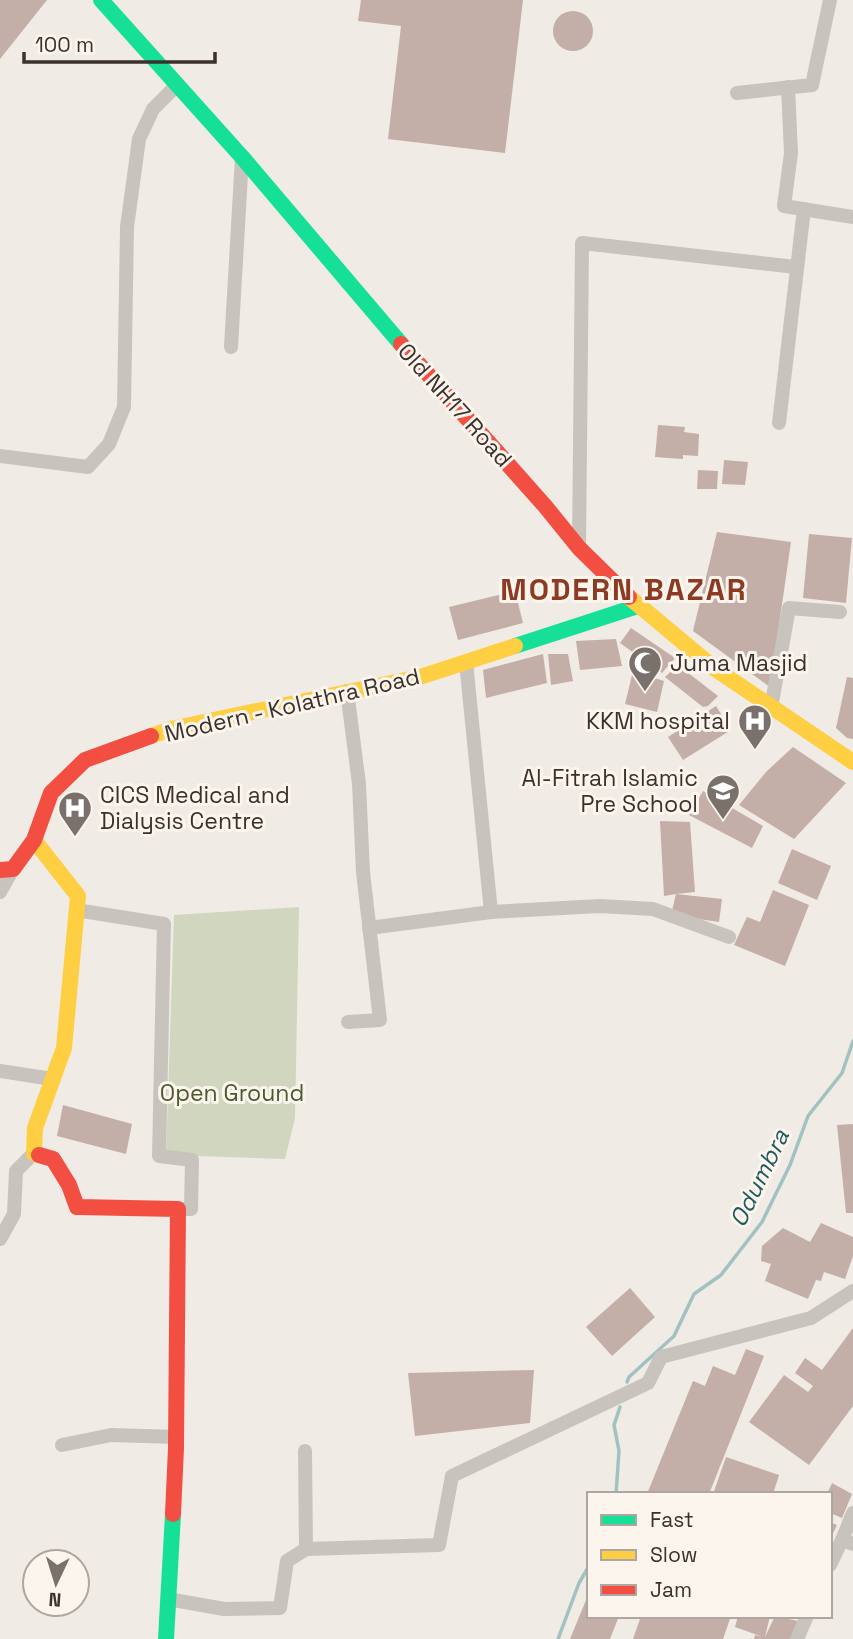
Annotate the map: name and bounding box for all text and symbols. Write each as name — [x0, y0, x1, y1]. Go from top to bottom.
scale bar — [24, 21, 215, 65]
text: 100 m — [35, 31, 94, 58]
street label: Old NH17 Road — [391, 337, 519, 473]
district label: MODERN BAZAR — [500, 570, 748, 609]
mosque icon: Juma Masjid — [626, 644, 664, 693]
place label: Juma Masjid — [670, 648, 807, 678]
street label: Modern - Kolathra Road — [162, 661, 422, 749]
hospital icon: KKM hospital — [736, 702, 774, 751]
place label: KKM hospital — [586, 706, 730, 736]
place label: Al-Fitrah Islamic Pre School — [521, 763, 698, 819]
school or university icon: Al-Fitrah Islamic Pre School — [704, 772, 742, 821]
place label: CICS Medical and Dialysis Centre — [100, 780, 290, 836]
hospital icon: CICS Medical and Dialysis Centre — [56, 789, 94, 838]
park label: Open Ground — [160, 1078, 304, 1108]
water label: Odumbra — [722, 1124, 796, 1232]
legend — [587, 1492, 832, 1618]
text: Fast — [650, 1506, 694, 1533]
text: Slow — [650, 1541, 698, 1568]
north arrow — [21, 1548, 91, 1618]
text: Jam — [650, 1576, 692, 1603]
text: N — [48, 1587, 62, 1612]

